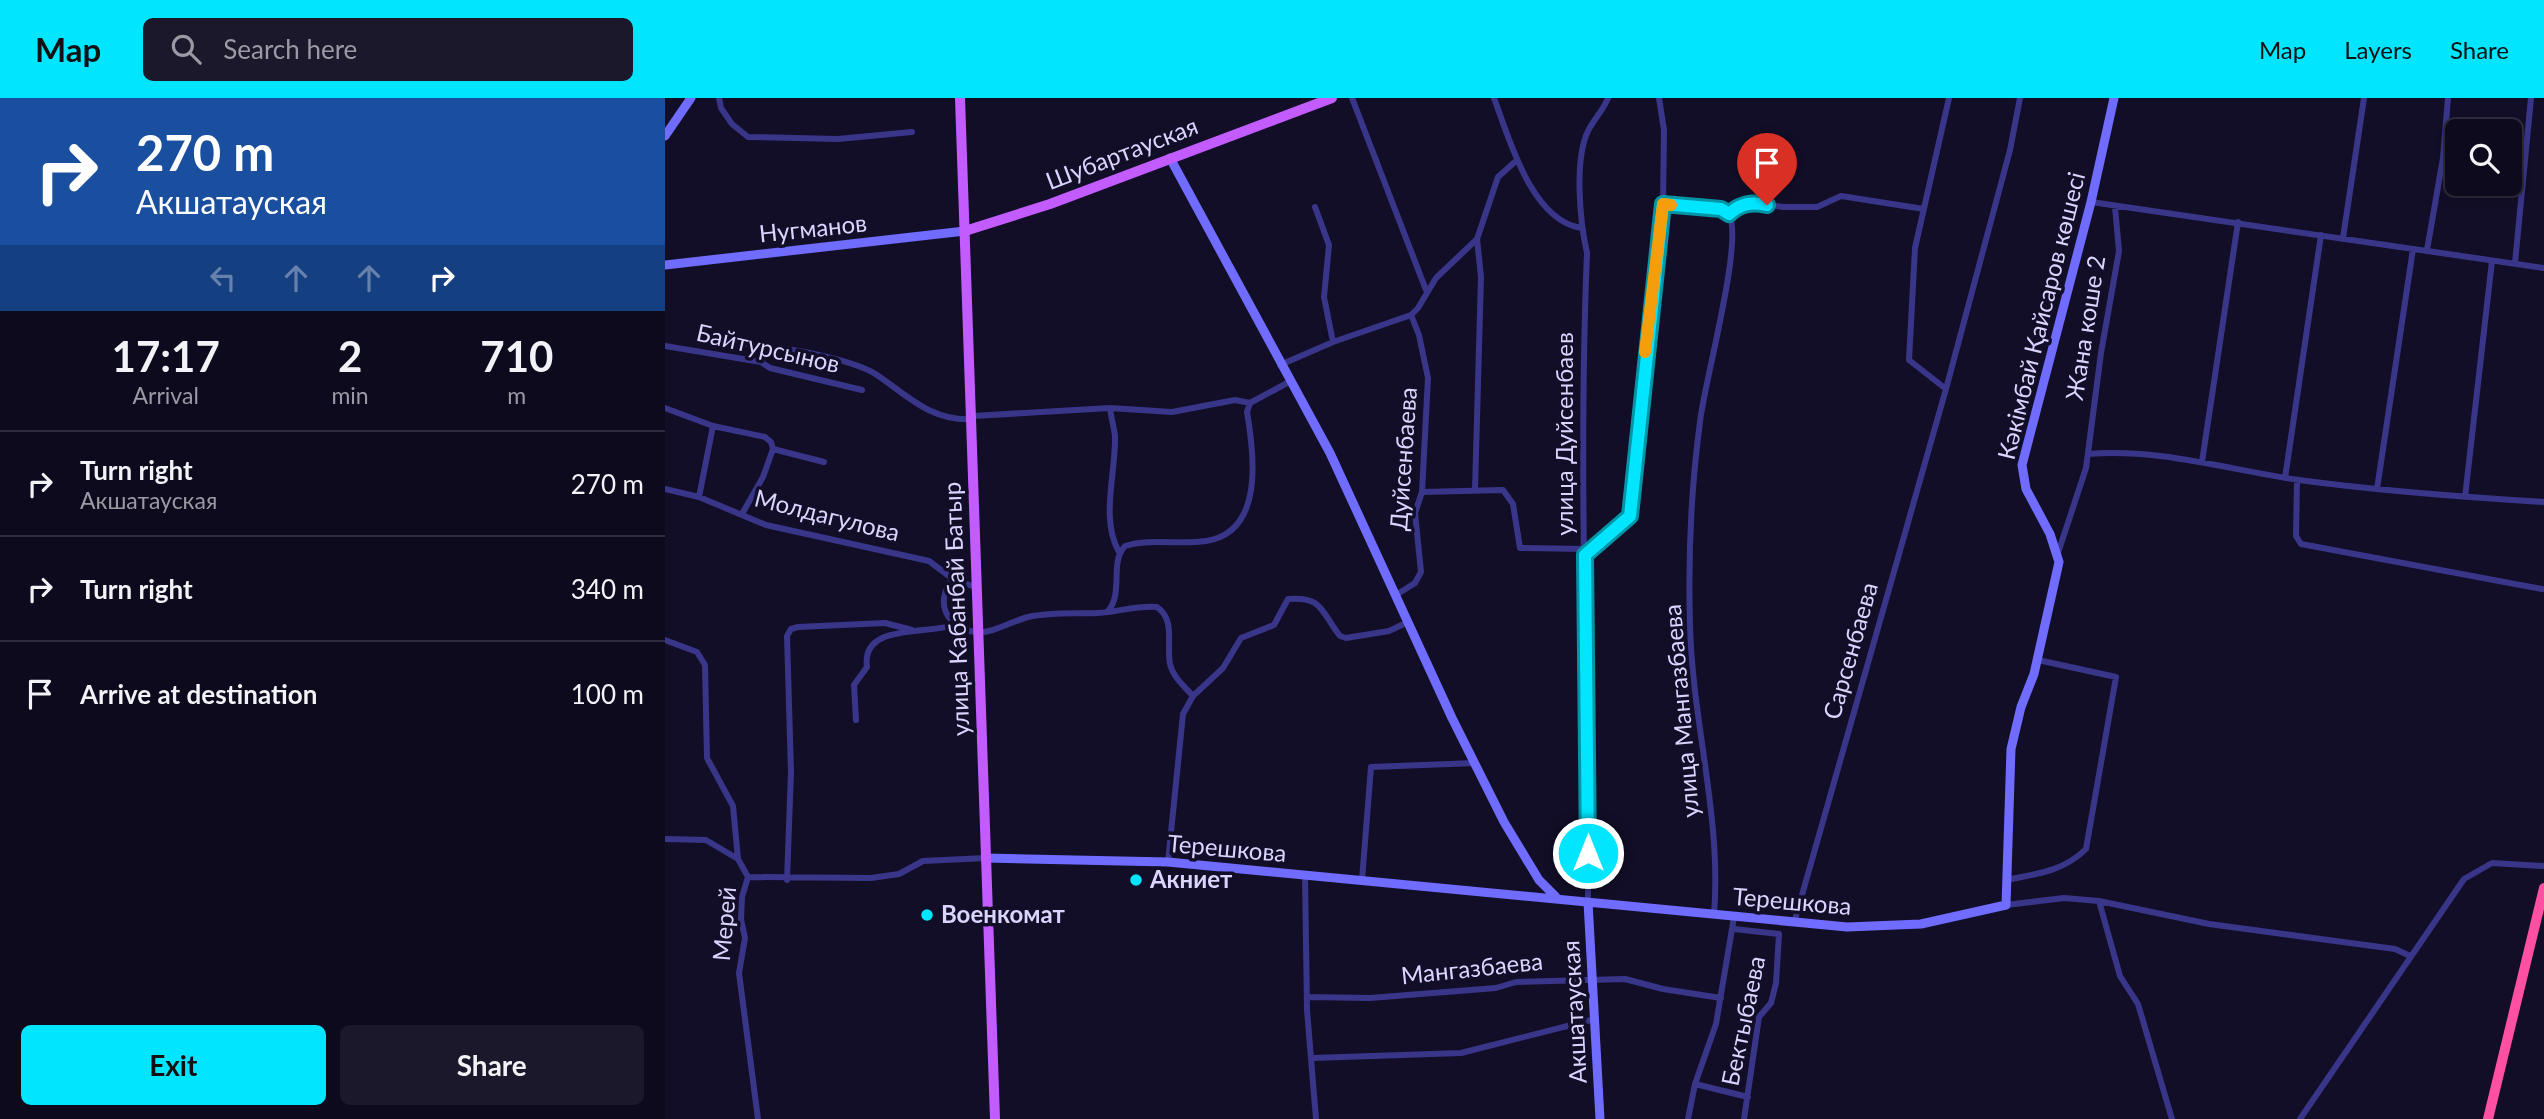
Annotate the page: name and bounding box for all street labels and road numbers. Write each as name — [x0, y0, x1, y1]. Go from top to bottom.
street label: Шубартауская — [1041, 110, 1202, 195]
street label: Кәкімбай Қайсаров көшесі — [1991, 169, 2090, 463]
street label: Нугманов — [757, 207, 868, 248]
street label: Жана коше 2 — [2059, 253, 2110, 402]
street label: Байтурсынов — [694, 317, 843, 378]
street label: улица Дуйсенбаев — [1549, 332, 1578, 536]
street label: Дуйсенбаева — [1383, 386, 1422, 532]
street label: улица Кабанбай Батыр — [937, 481, 974, 737]
street label: Молдагулова — [752, 482, 903, 547]
street label: Сарсенбаева — [1816, 579, 1883, 723]
street label: улица Мангазбаева — [1657, 603, 1704, 819]
street label: Терешкова — [1167, 828, 1288, 867]
street label: Терешкова — [1732, 881, 1853, 920]
street label: Мерей — [706, 885, 741, 962]
street label: Акшатауская — [1555, 940, 1592, 1084]
street label: Мангазбаева — [1400, 946, 1544, 989]
street label: Бектыбаева — [1715, 953, 1770, 1088]

